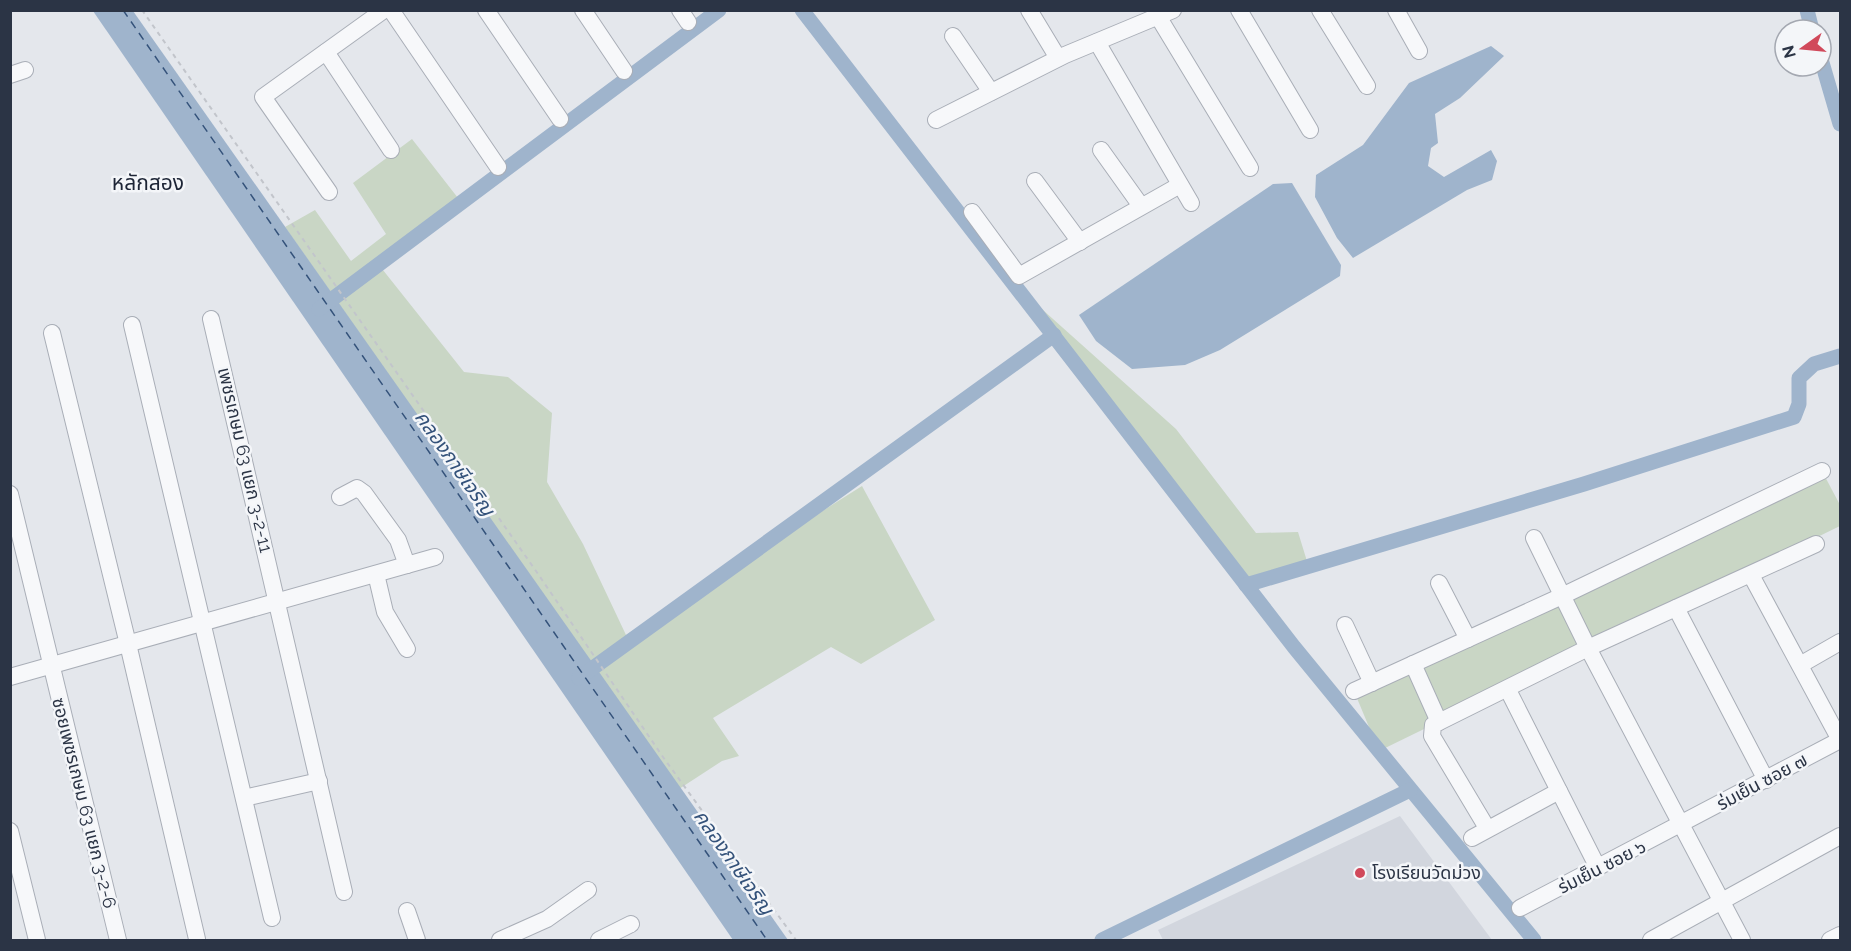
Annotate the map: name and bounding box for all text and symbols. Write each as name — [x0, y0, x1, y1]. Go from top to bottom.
north arrow — [1773, 18, 1833, 78]
text: N — [1778, 43, 1800, 60]
district label: หลักสอง — [112, 170, 184, 195]
street label: เพชรเกษม 63 แยก 3-2-11 — [214, 365, 277, 555]
water label: คลองภาษีเจริญ — [410, 406, 501, 522]
street label: ซอยเพชรเกษม 63 แยก 3-2-6 — [48, 695, 121, 910]
street label: ร่มเย็น ซอย ๗ — [1713, 749, 1811, 814]
water label: คลองภาษีเจริญ — [689, 805, 780, 921]
street label: ร่มเย็น ซอย ๖ — [1554, 835, 1649, 898]
place label: โรงเรียนวัดม่วง — [1372, 862, 1481, 883]
marker: โรงเรียนวัดม่วง — [1353, 866, 1367, 880]

